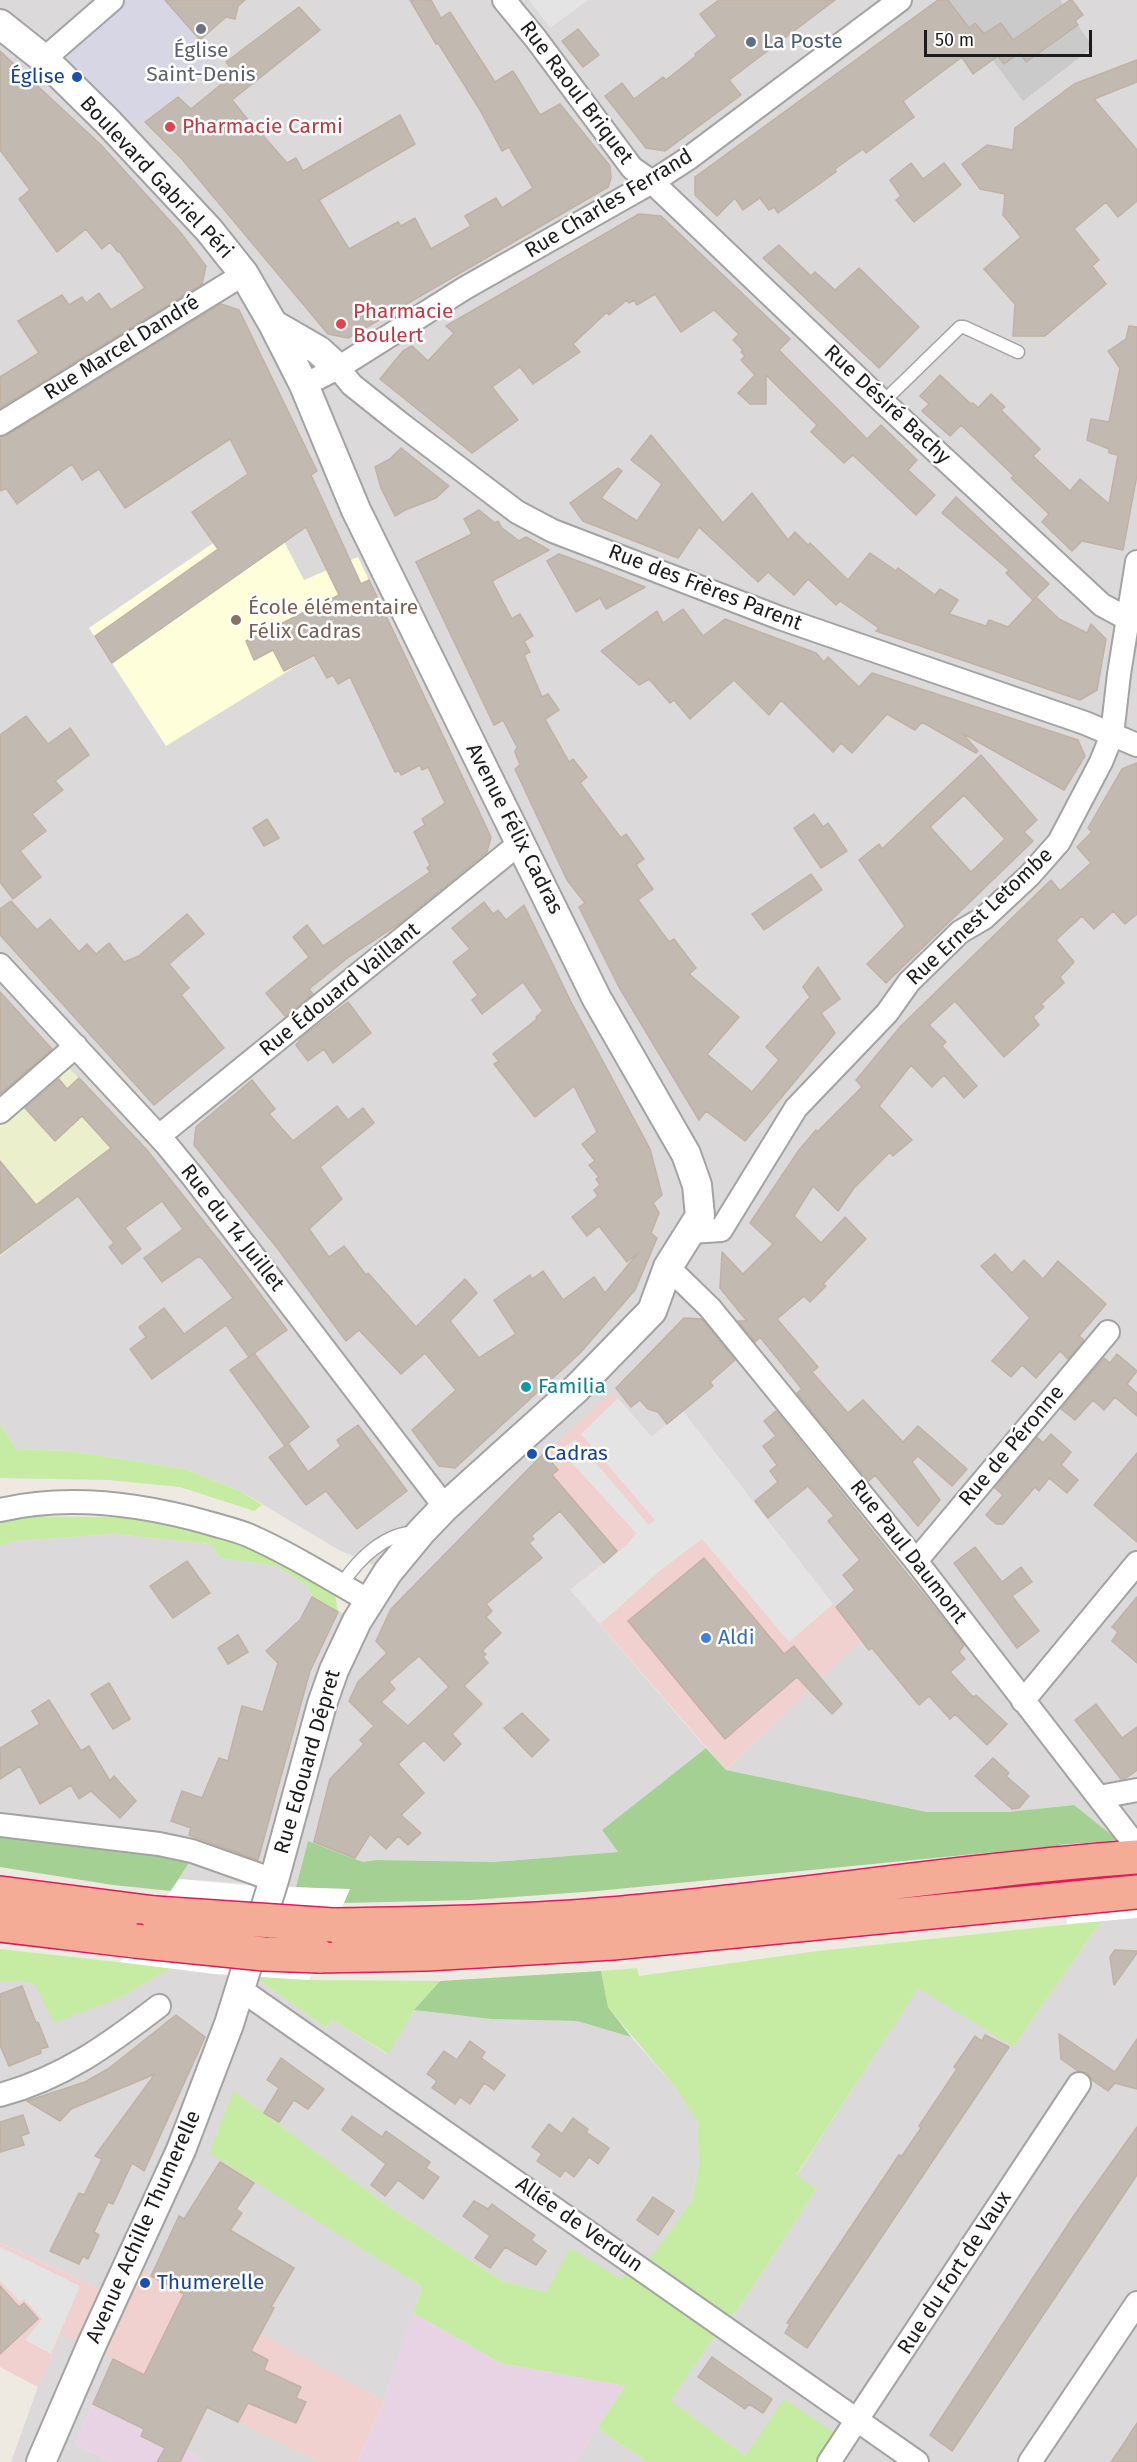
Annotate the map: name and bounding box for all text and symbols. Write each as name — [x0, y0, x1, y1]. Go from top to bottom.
street label: Rue Raoul Briquet — [514, 16, 638, 170]
scale bar — [927, 18, 1095, 56]
marker: Église Saint-Denis — [194, 22, 208, 36]
place label: La Poste — [763, 29, 843, 55]
text: 50 m — [935, 29, 974, 51]
marker: La Poste — [744, 35, 758, 49]
place label: Église Saint-Denis — [146, 38, 256, 88]
place label: Église — [10, 64, 65, 90]
marker: Église — [70, 70, 84, 84]
street label: Boulevard Gabriel Péri — [74, 91, 238, 265]
place label: Pharmacie Carmi — [182, 114, 343, 140]
marker: Pharmacie Carmi — [163, 120, 177, 134]
street label: Rue Charles Ferrand — [521, 144, 697, 264]
street label: Rue Marcel Dandré — [40, 290, 204, 406]
place label: Pharmacie Boulert — [353, 299, 453, 349]
marker: Pharmacie Boulert — [334, 317, 348, 331]
street label: Rue Désiré Bachy — [818, 340, 956, 470]
street label: Rue des Frères Parent — [605, 539, 805, 637]
place label: École élémentaire Félix Cadras — [248, 595, 418, 645]
marker: École élémentaire Félix Cadras — [229, 613, 243, 627]
street label: Avenue Félix Cadras — [460, 740, 568, 918]
street label: Rue Ernest Letombe — [902, 843, 1058, 991]
street label: Rue Édouard Vaillant — [255, 918, 425, 1062]
street label: Rue du 14 Juillet — [175, 1160, 289, 1296]
place label: Familia — [538, 1374, 606, 1400]
marker: Familia — [519, 1380, 533, 1394]
street label: Rue de Péronne — [954, 1380, 1070, 1512]
place label: Cadras — [544, 1441, 608, 1467]
marker: Cadras — [525, 1447, 539, 1461]
street label: Rue Paul Daumont — [844, 1475, 972, 1629]
place label: Aldi — [718, 1625, 755, 1651]
marker: Aldi — [699, 1631, 713, 1645]
street label: Rue Edouard Dépret — [270, 1667, 346, 1857]
street label: Avenue Achille Thumerelle — [81, 2107, 207, 2347]
street label: Allée de Verdun — [511, 2172, 647, 2278]
street label: Rue du Fort de Vaux — [893, 2187, 1017, 2359]
place label: Thumerelle — [157, 2270, 264, 2296]
marker: Thumerelle — [138, 2276, 152, 2290]

